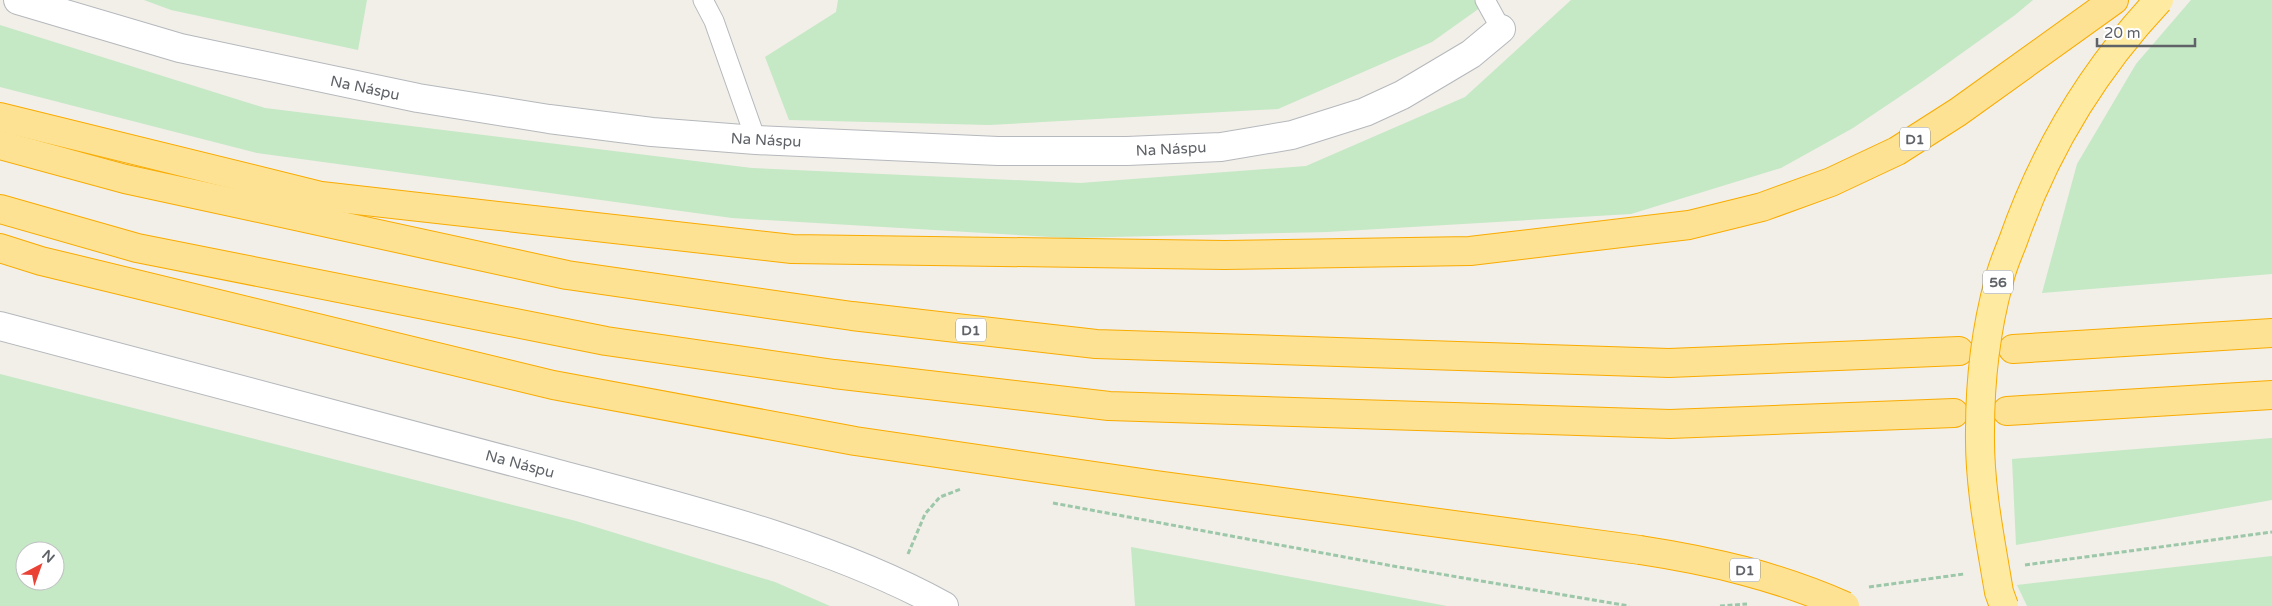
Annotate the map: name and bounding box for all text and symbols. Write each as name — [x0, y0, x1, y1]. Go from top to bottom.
scale bar — [2097, 15, 2194, 47]
text: 20 m — [2104, 24, 2141, 42]
street label: Na Náspu — [329, 72, 401, 104]
road number: D1 — [1900, 128, 1930, 150]
street label: Na Náspu — [730, 129, 802, 151]
street label: Na Náspu — [1135, 138, 1207, 160]
road number: 56 — [1983, 270, 2013, 294]
road number: D1 — [956, 318, 986, 342]
street label: Na Náspu — [484, 446, 556, 482]
north arrow — [15, 541, 65, 591]
text: N — [38, 546, 58, 567]
road number: D1 — [1730, 558, 1760, 582]

